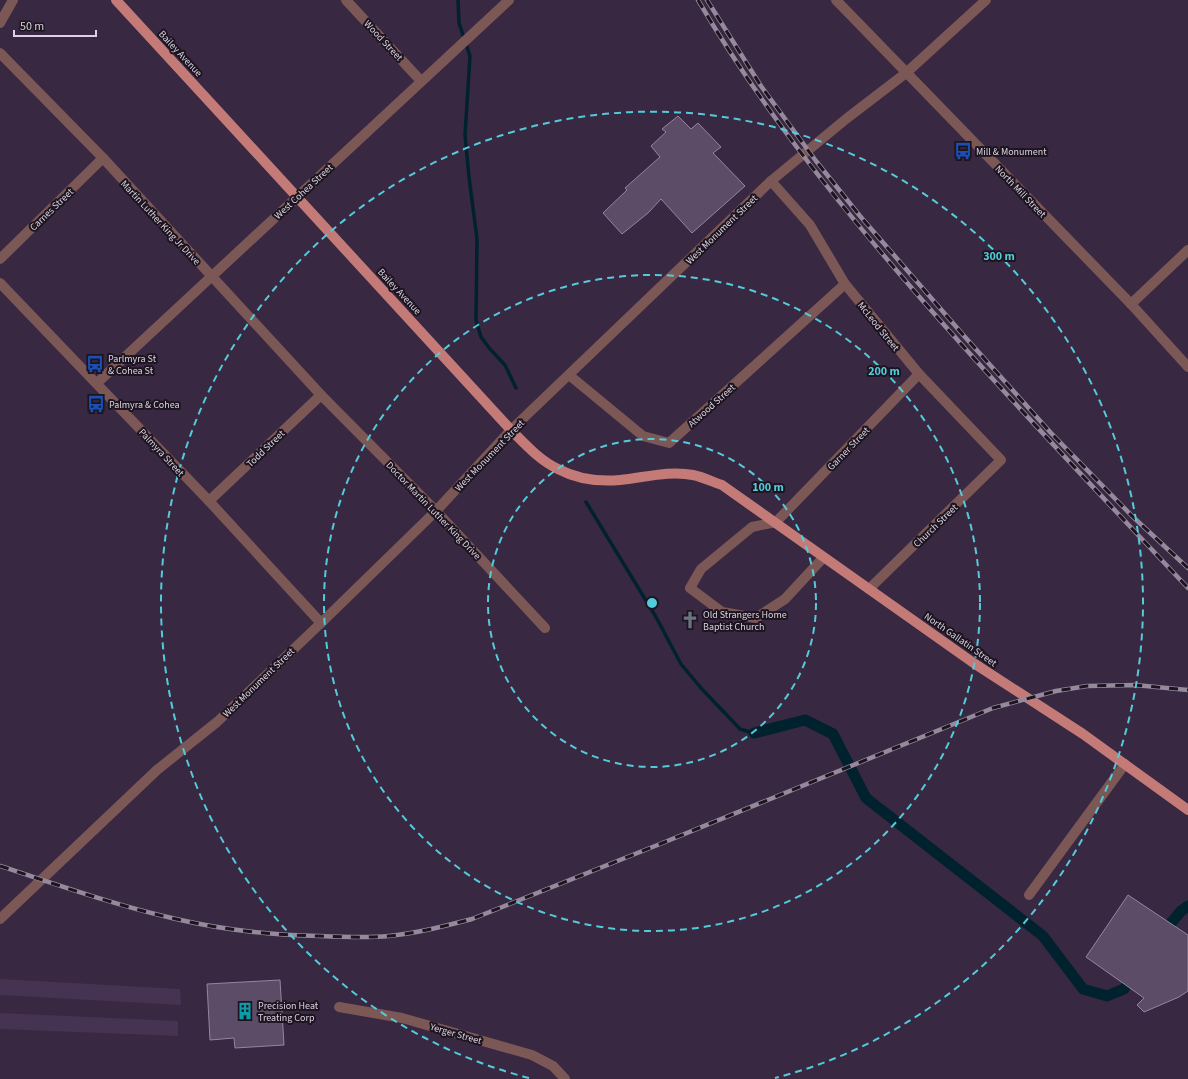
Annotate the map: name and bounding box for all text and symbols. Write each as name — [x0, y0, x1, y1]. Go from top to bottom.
scale bar — [14, 12, 96, 38]
street label: Wood Street — [361, 17, 406, 65]
text: 50 m — [20, 18, 44, 35]
street label: Bailey Avenue — [155, 28, 205, 80]
bus stop icon: Mill & Monument — [953, 141, 973, 161]
place label: Mill & Monument — [976, 145, 1047, 159]
street label: West Cohea Street — [271, 160, 337, 223]
street label: North Mill Street — [992, 162, 1049, 221]
street label: Martin Luther King Jr Drive — [117, 177, 203, 268]
street label: Carnes Street — [27, 185, 77, 234]
street label: West Monument Street — [683, 191, 761, 268]
text: 300 m — [983, 248, 1015, 265]
street label: Bailey Avenue — [374, 266, 424, 318]
street label: McLeod Street — [854, 299, 903, 355]
place label: Parlmyra St & Cohea St — [108, 352, 157, 378]
bus stop icon: Parlmyra St & Cohea St — [85, 354, 105, 374]
text: 200 m — [868, 363, 900, 380]
street label: Atwood Street — [685, 380, 739, 431]
bus stop icon: Palmyra & Cohea — [86, 394, 106, 414]
place label: Palmyra & Cohea — [109, 398, 180, 412]
street label: West Monument Street — [452, 416, 528, 495]
street label: Garner Street — [824, 423, 874, 474]
street label: Palmyra Street — [135, 426, 188, 480]
street label: Todd Street — [243, 426, 288, 471]
street label: Doctor Martin Luther King Drive — [383, 459, 484, 563]
text: 100 m — [752, 479, 784, 496]
street label: Church Street — [910, 500, 962, 551]
centre of rings — [645, 596, 659, 610]
place label: Old Strangers Home Baptist Church — [703, 608, 787, 634]
street label: North Gallatin Street — [921, 609, 1000, 671]
church icon: Old Strangers Home Baptist Church — [680, 610, 700, 630]
street label: West Monument Street — [220, 644, 298, 721]
place label: Precision Heat Treating Corp — [258, 999, 319, 1025]
building icon: Precision Heat Treating Corp — [235, 1001, 255, 1021]
street label: Yerger Street — [427, 1020, 484, 1048]

